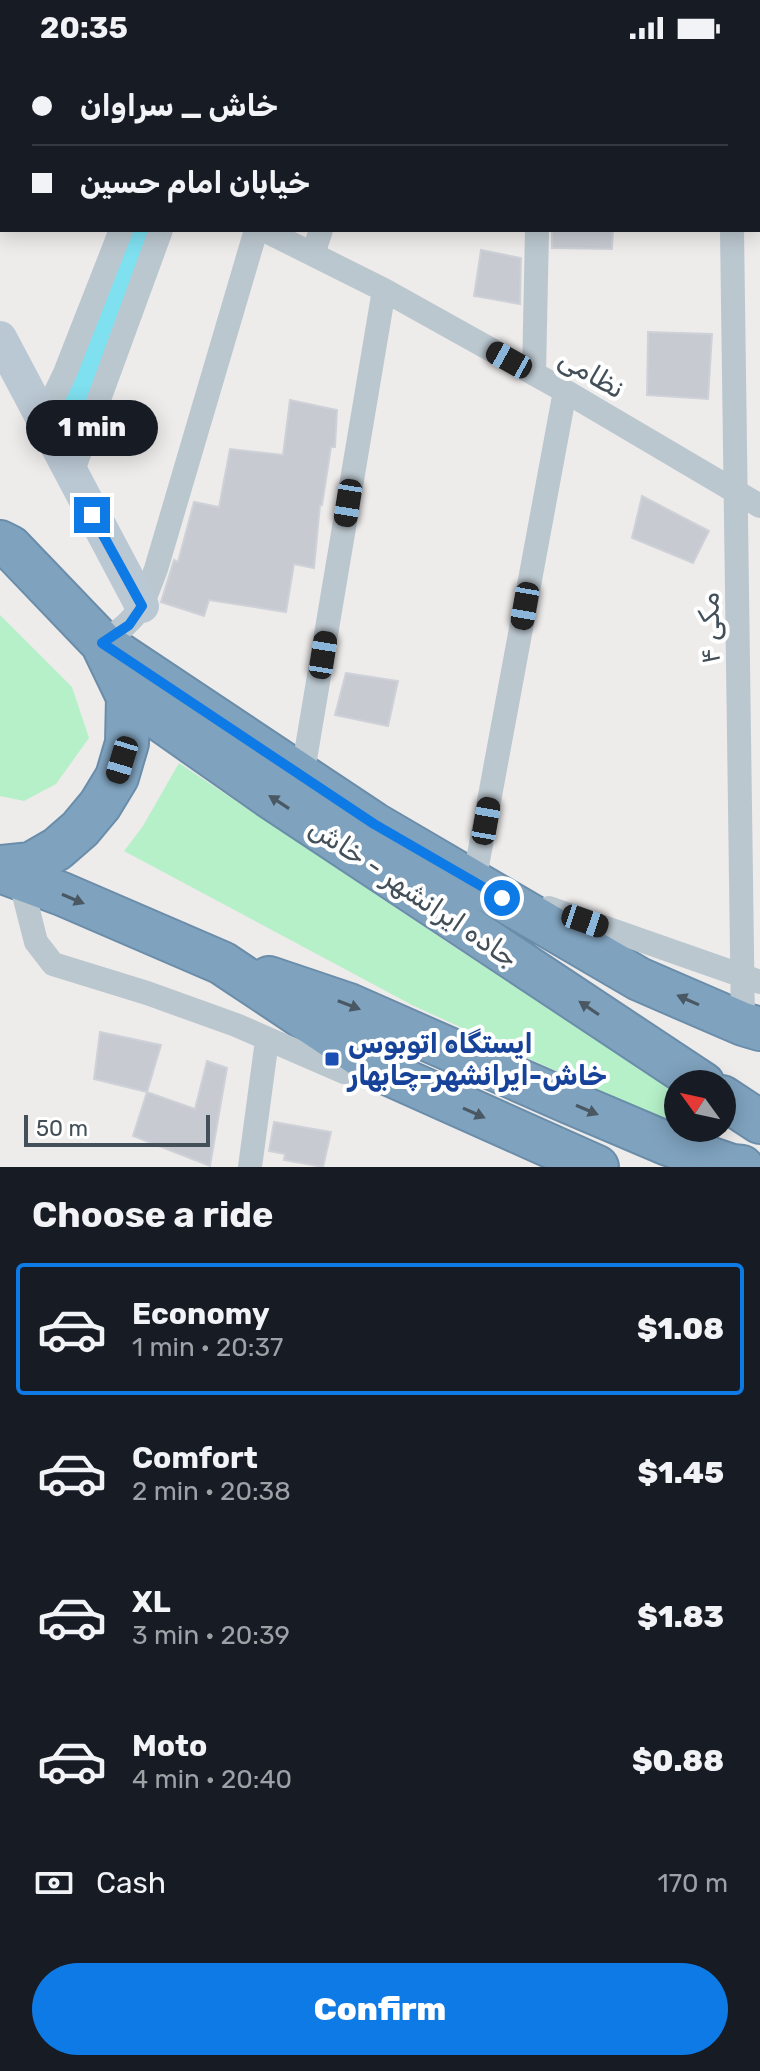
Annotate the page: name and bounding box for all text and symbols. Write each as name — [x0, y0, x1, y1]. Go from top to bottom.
text: 20:35 — [40, 10, 128, 46]
text: خاش _ سراوان — [80, 88, 278, 124]
text: خیابان امام حسین — [80, 165, 310, 201]
car — [482, 338, 536, 382]
street label: نظامی — [553, 341, 631, 405]
callout: 1 min — [26, 399, 158, 455]
text: 1 min — [58, 412, 126, 443]
car — [332, 477, 364, 529]
route end — [74, 497, 110, 533]
car — [509, 580, 541, 632]
street label: مکی ۴ — [692, 592, 727, 664]
car — [307, 629, 339, 681]
car — [104, 734, 140, 786]
one-way arrow — [269, 795, 290, 810]
car — [470, 795, 502, 847]
street label: جاده ایرانشهر - خاش — [303, 810, 524, 974]
route start — [484, 880, 520, 916]
one-way arrow — [61, 892, 85, 905]
car — [558, 902, 612, 940]
one-way arrow — [676, 993, 700, 1007]
one-way arrow — [337, 999, 361, 1012]
one-way arrow — [578, 1002, 600, 1016]
place label: ایستگاه اتوبوس خاش-ایرانشهر-چابهار — [346, 1027, 607, 1092]
marker: ایستگاه اتوبوس خاش-ایرانشهر-چابهار — [323, 1050, 341, 1068]
north arrow — [664, 1070, 736, 1142]
map controls — [664, 1070, 736, 1142]
one-way arrow — [575, 1103, 599, 1116]
one-way arrow — [462, 1106, 485, 1119]
scale bar — [24, 1111, 210, 1147]
text: 50 m — [36, 1115, 88, 1142]
text: Choose a ride — [32, 1193, 273, 1236]
icon: car — [36, 1293, 108, 1365]
text: Economy — [132, 1296, 270, 1332]
text: $1.08 — [637, 1311, 724, 1347]
text: 1 min · 20:37 — [132, 1332, 283, 1363]
icon: car — [36, 1437, 108, 1509]
text: Comfort — [132, 1440, 258, 1476]
text: $1.45 — [637, 1455, 724, 1491]
text: 2 min · 20:38 — [132, 1476, 291, 1507]
icon: car — [36, 1581, 108, 1653]
text: XL — [132, 1584, 171, 1620]
text: $1.83 — [637, 1599, 724, 1635]
text: 3 min · 20:39 — [132, 1620, 290, 1651]
icon: car — [36, 1725, 108, 1797]
text: Moto — [132, 1728, 207, 1764]
text: $0.88 — [632, 1743, 724, 1779]
text: 4 min · 20:40 — [132, 1764, 292, 1795]
icon: cash — [32, 1861, 76, 1905]
text: Cash — [96, 1865, 166, 1901]
text: 170 m — [658, 1868, 728, 1899]
button: Confirm — [32, 1963, 728, 2055]

